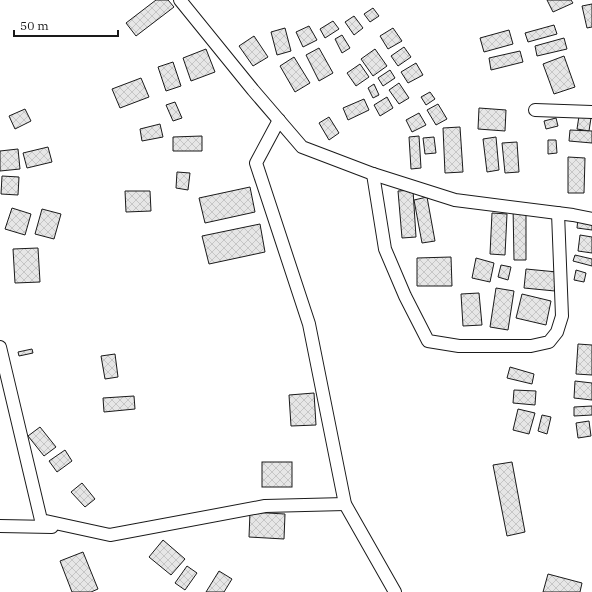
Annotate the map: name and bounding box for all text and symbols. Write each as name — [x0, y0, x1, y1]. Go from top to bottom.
scale bar — [14, 12, 118, 38]
text: 50 m — [20, 18, 49, 33]

